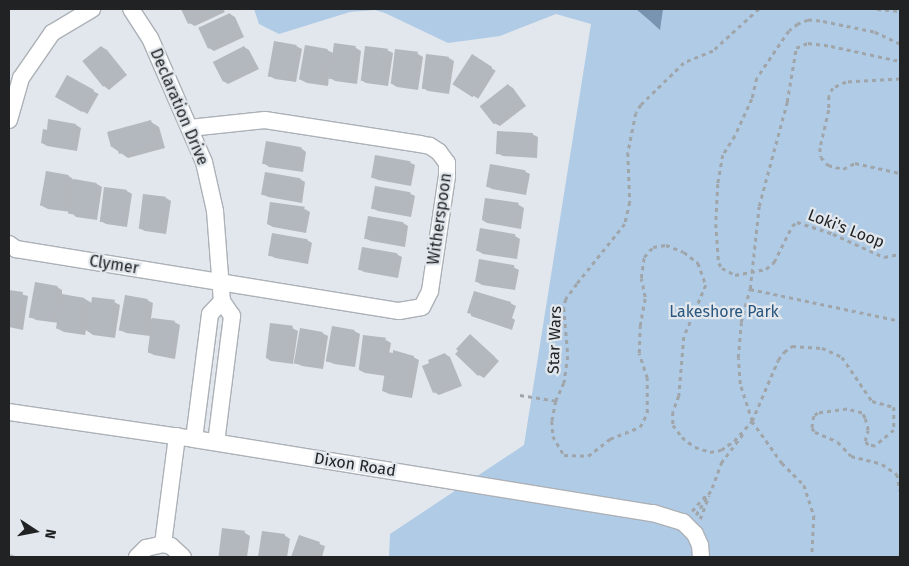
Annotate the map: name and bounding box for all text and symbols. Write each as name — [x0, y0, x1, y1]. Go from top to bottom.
street label: Declaration Drive — [146, 46, 212, 168]
street label: Witherspoon — [424, 172, 456, 266]
street label: Loki's Loop — [805, 206, 887, 252]
street label: Clymer — [88, 252, 140, 278]
park label: Lakeshore Park — [669, 302, 779, 322]
street label: Star Wars — [544, 306, 566, 374]
street label: Dixon Road — [313, 449, 397, 481]
north arrow — [10, 506, 60, 556]
text: N — [41, 528, 59, 540]

